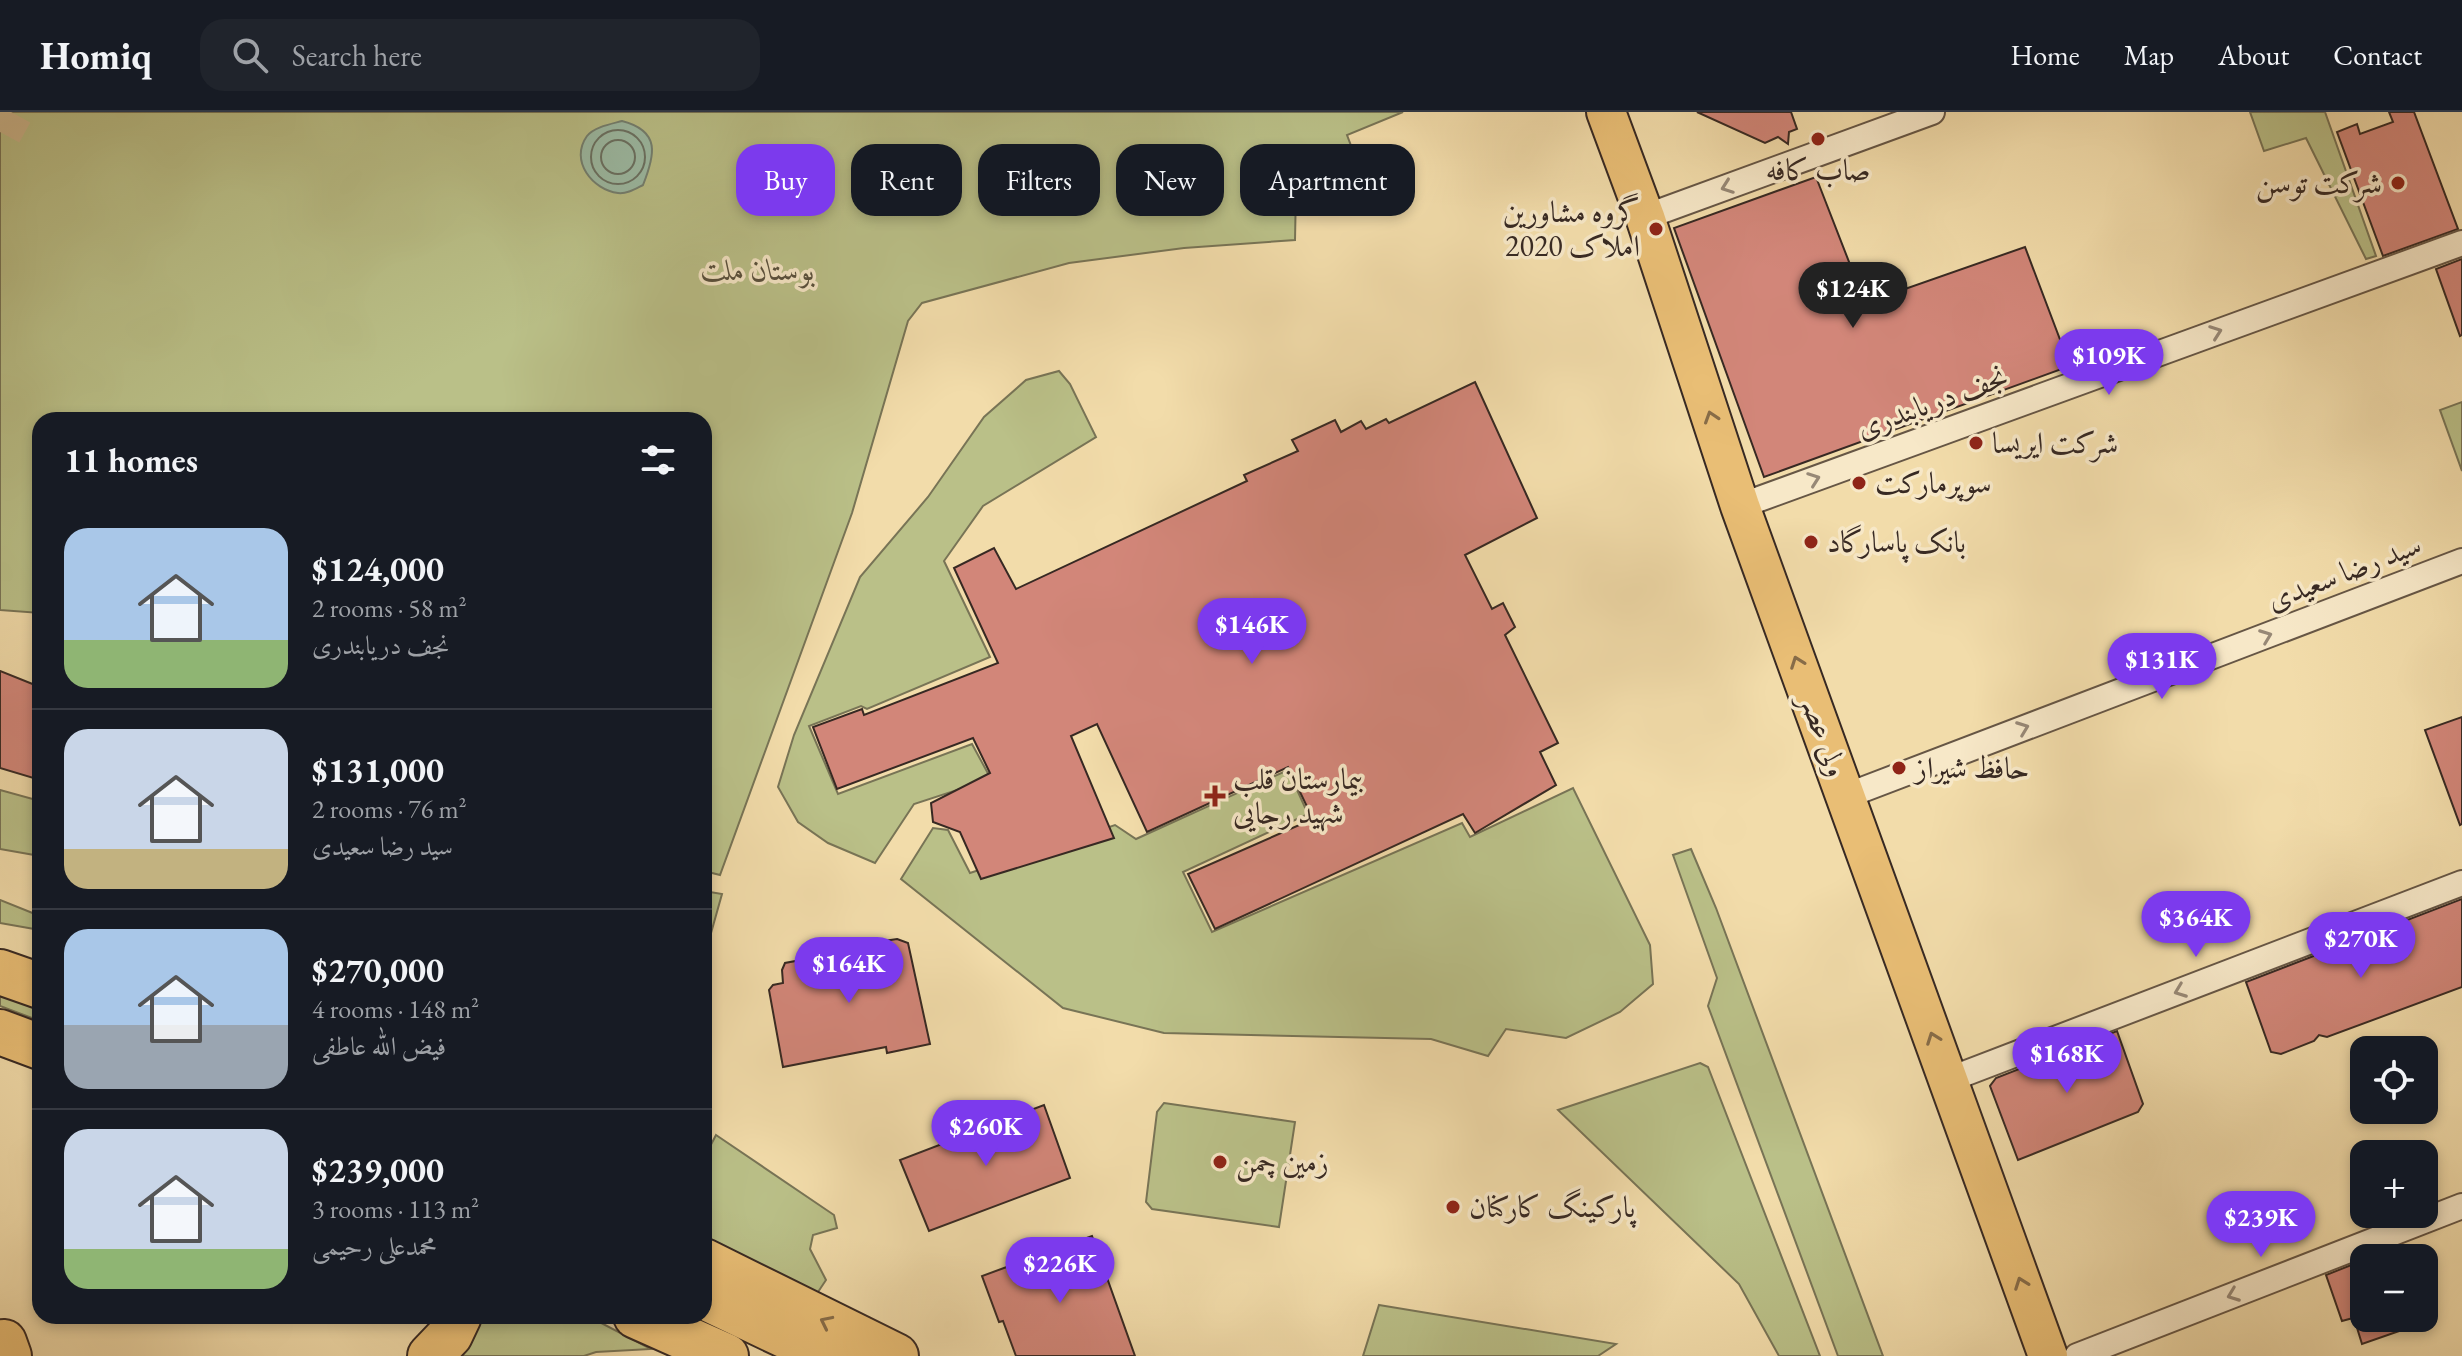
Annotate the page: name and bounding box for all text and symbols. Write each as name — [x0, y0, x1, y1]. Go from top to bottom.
search box — [200, 19, 760, 91]
text: Homiq — [40, 31, 152, 80]
icon: search — [228, 33, 272, 77]
text: Search here — [292, 36, 422, 75]
text: Home — [2010, 37, 2080, 73]
text: Map — [2124, 37, 2174, 73]
text: About — [2218, 37, 2289, 73]
text: Contact — [2333, 37, 2422, 73]
marker: صاب کافه — [1809, 130, 1827, 148]
chip: Buy — [736, 144, 835, 216]
chip: Rent — [851, 144, 962, 216]
chip: Filters — [978, 144, 1100, 216]
chip: New — [1116, 144, 1224, 216]
chip: Apartment — [1240, 144, 1415, 216]
place label: صاب کافه — [1765, 150, 1871, 189]
place label: شرکت توسن — [2256, 163, 2382, 203]
marker: شرکت توسن — [2389, 174, 2407, 192]
one-way arrow — [1721, 177, 1735, 194]
place label: گروه مشاورین املاک 2020 — [1502, 192, 1640, 265]
marker: گروه مشاورین املاک 2020 — [1647, 220, 1665, 238]
park label: بوستان ملت — [701, 250, 816, 289]
pin: $124K — [1797, 262, 1909, 330]
text: $124K — [1816, 271, 1890, 305]
one-way arrow — [2208, 326, 2222, 342]
pin: $109K — [2053, 329, 2165, 397]
text: $109K — [2072, 338, 2146, 372]
street label: نجف دریابندری — [1851, 356, 2013, 447]
one-way arrow — [1704, 410, 1720, 424]
place label: شرکت ایریسا — [1992, 423, 2118, 463]
marker: شرکت ایریسا — [1967, 434, 1985, 452]
text: 11 homes — [64, 438, 198, 482]
icon: filters — [636, 438, 680, 482]
place label: سوپرمارکت — [1875, 463, 1992, 502]
one-way arrow — [1806, 472, 1820, 489]
marker: سوپرمارکت — [1850, 474, 1868, 492]
place label: بانک پاسارگاد — [1827, 522, 1966, 563]
street label: سید رضا سعیدی — [2261, 524, 2427, 619]
marker: بانک پاسارگاد — [1802, 533, 1820, 551]
text: $124,000 — [312, 547, 444, 591]
icon: home — [128, 560, 224, 656]
text: 2 rooms · 58 m² — [312, 591, 467, 625]
pin: $146K — [1196, 598, 1308, 666]
text: $146K — [1215, 607, 1289, 641]
text: نجف دریابندری — [312, 628, 449, 662]
one-way arrow — [2258, 629, 2272, 646]
pin: $131K — [2106, 633, 2218, 701]
text: $131K — [2125, 642, 2199, 676]
one-way arrow — [1790, 656, 1807, 670]
street label: ولی عصر — [1790, 685, 1857, 782]
one-way arrow — [2015, 721, 2029, 738]
text: $131,000 — [312, 748, 444, 792]
place label: حافظ شیراز — [1912, 748, 2029, 787]
place label: بیمارستان قلب شهید رجایی — [1233, 759, 1363, 833]
marker: حافظ شیراز — [1890, 759, 1908, 777]
icon: home — [128, 761, 224, 857]
marker: بیمارستان قلب شهید رجایی — [1204, 785, 1226, 807]
text: 2 rooms · 76 m² — [312, 792, 467, 826]
text: سید رضا سعیدی — [312, 829, 453, 863]
pin: $364K — [2140, 891, 2252, 959]
text: $364K — [2159, 900, 2233, 934]
pin: $270K — [2305, 912, 2417, 980]
text: $270K — [2324, 921, 2398, 955]
pin: $164K — [793, 937, 905, 1005]
text: $164K — [812, 946, 886, 980]
text: $270,000 — [312, 948, 444, 992]
icon: home — [128, 961, 224, 1057]
one-way arrow — [2174, 981, 2188, 998]
text: 4 rooms · 148 m² — [312, 992, 479, 1026]
pin: $168K — [2011, 1027, 2123, 1095]
text: فیض الله عاطفی — [312, 1029, 446, 1063]
one-way arrow — [1926, 1032, 1943, 1046]
text: $168K — [2030, 1036, 2104, 1070]
map controls — [2350, 1036, 2438, 1332]
button: locate — [2350, 1036, 2438, 1124]
pin: $260K — [930, 1100, 1042, 1168]
text: $260K — [949, 1109, 1023, 1143]
button: + — [2350, 1140, 2438, 1228]
place label: زمین چمن — [1236, 1142, 1329, 1182]
text: $239,000 — [312, 1148, 444, 1192]
marker: زمین چمن — [1211, 1153, 1229, 1171]
icon: home — [128, 1161, 224, 1257]
place label: پارکینگ کارکنان — [1469, 1187, 1637, 1228]
pin: $239K — [2205, 1191, 2317, 1259]
text: 3 rooms · 113 m² — [312, 1192, 479, 1226]
marker: پارکینگ کارکنان — [1444, 1198, 1462, 1216]
text: $239K — [2224, 1200, 2298, 1234]
text: محمدعلی رحیمی — [312, 1229, 437, 1263]
pin: $226K — [1004, 1237, 1116, 1305]
button: − — [2350, 1244, 2438, 1332]
text: $226K — [1023, 1246, 1097, 1280]
one-way arrow — [2014, 1276, 2031, 1290]
one-way arrow — [2227, 1285, 2241, 1302]
one-way arrow — [820, 1316, 835, 1332]

